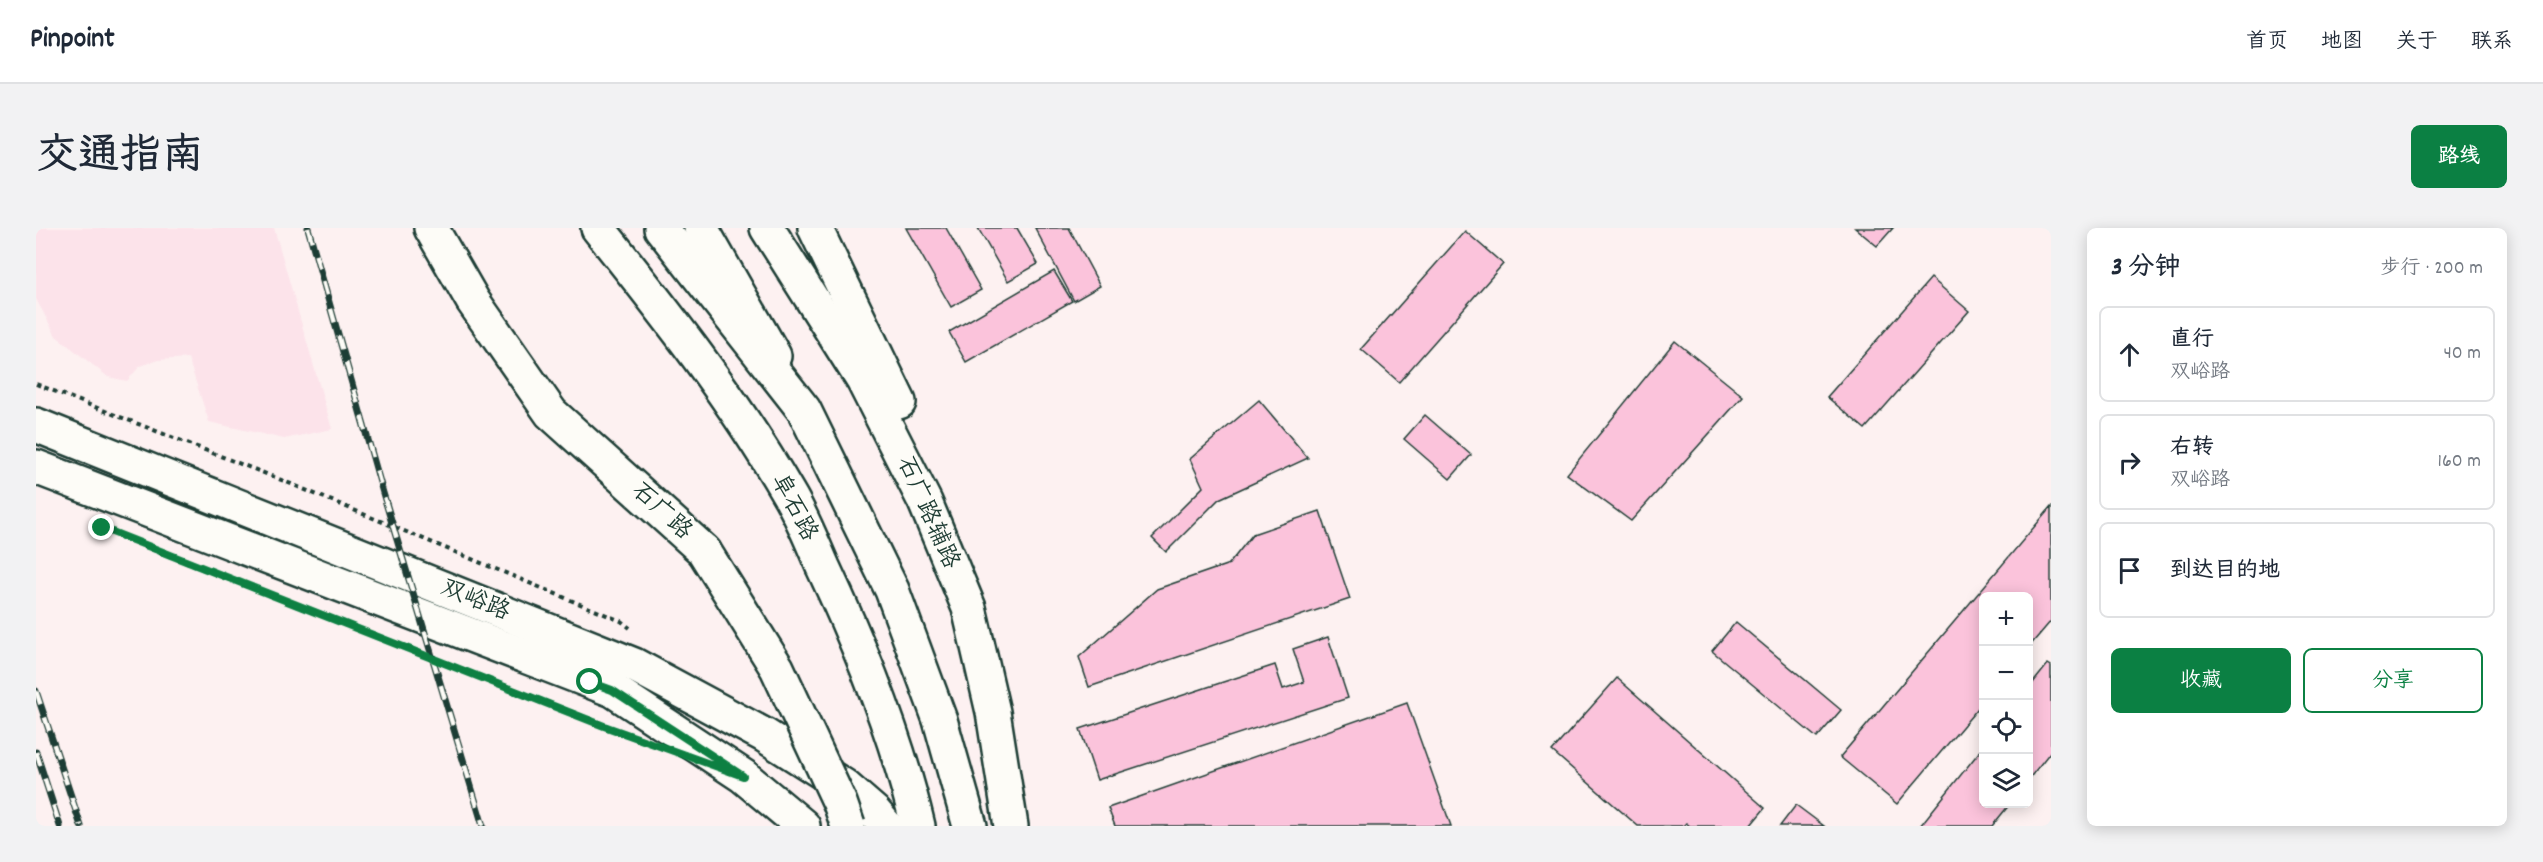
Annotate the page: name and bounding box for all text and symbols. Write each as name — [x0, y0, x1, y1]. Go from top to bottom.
text: Pinpoint — [30, 21, 115, 61]
text: 首页 — [2246, 28, 2288, 58]
text: 地图 — [2321, 28, 2363, 58]
text: 关于 — [2396, 28, 2438, 58]
text: 联系 — [2471, 28, 2513, 58]
button: 路线 — [2411, 125, 2507, 188]
text: 交通指南 — [36, 129, 204, 189]
text: 3 分钟 — [2111, 250, 2181, 287]
text: 步行 · 200 m — [2380, 255, 2483, 283]
text: 直行 — [2170, 325, 2214, 356]
icon: ahead — [2113, 338, 2146, 371]
text: 40 m — [2443, 340, 2481, 368]
text: 双峪路 — [2170, 359, 2230, 387]
text: 右转 — [2170, 433, 2214, 464]
icon: right — [2113, 446, 2146, 479]
text: 160 m — [2438, 448, 2481, 476]
street label: 石广路辅路 — [887, 451, 967, 575]
text: 双峪路 — [2170, 467, 2230, 495]
street label: 阜石路 — [761, 468, 825, 548]
street label: 石广路 — [623, 475, 699, 549]
route end — [88, 514, 114, 540]
icon: arrive — [2113, 554, 2146, 587]
text: 到达目的地 — [2170, 556, 2280, 587]
street label: 双峪路 — [435, 572, 515, 630]
map controls — [1979, 592, 2033, 808]
button: + — [1979, 592, 2033, 646]
button: − — [1979, 646, 2033, 700]
button: 收藏 — [2111, 648, 2291, 713]
button: 分享 — [2303, 648, 2483, 713]
route start — [576, 668, 602, 694]
button: locate — [1979, 700, 2033, 754]
button: layers — [1979, 754, 2033, 808]

